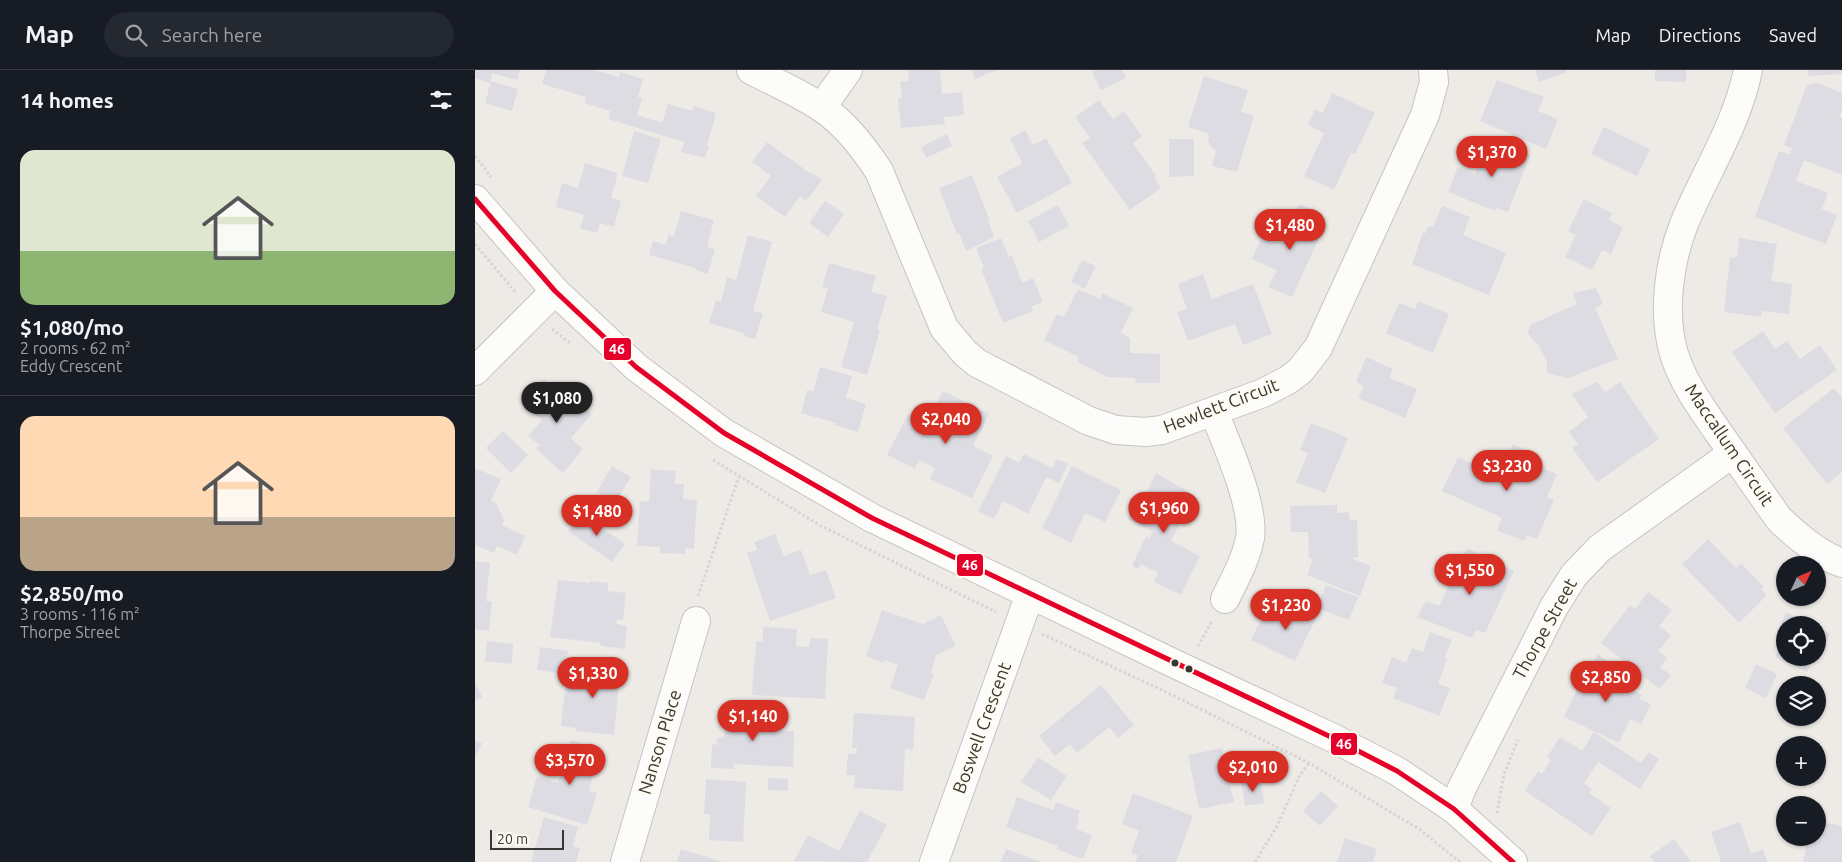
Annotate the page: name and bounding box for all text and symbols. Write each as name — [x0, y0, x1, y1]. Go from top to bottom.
search box — [104, 12, 454, 57]
text: Map — [25, 21, 74, 48]
icon: search — [122, 21, 150, 49]
text: Search here — [162, 24, 262, 46]
text: Map — [1595, 25, 1631, 45]
text: Directions — [1659, 25, 1741, 45]
text: Saved — [1769, 25, 1817, 45]
icon: filters — [427, 86, 455, 114]
text: 14 homes — [20, 88, 114, 112]
pin: $1,370 — [1451, 136, 1533, 178]
text: $1,370 — [1467, 143, 1517, 161]
icon: home — [193, 183, 283, 273]
pin: $1,480 — [1249, 208, 1331, 251]
text: $1,480 — [1265, 216, 1315, 234]
text: $1,080/mo — [20, 315, 124, 339]
line badge: 46 — [603, 337, 632, 361]
text: 2 rooms · 62 m² — [20, 339, 131, 357]
text: 46 — [609, 341, 625, 357]
text: Eddy Crescent — [20, 357, 122, 375]
street label: Hewlett Circuit — [1160, 374, 1281, 436]
street label: Maccallum Circuit — [1682, 380, 1778, 509]
pin: $1,080 — [516, 382, 598, 424]
text: $1,080 — [532, 389, 582, 407]
pin: $2,040 — [905, 402, 987, 445]
text: $2,040 — [921, 410, 971, 428]
icon: home — [193, 448, 283, 538]
pin: $3,230 — [1466, 450, 1548, 492]
text: $3,230 — [1482, 457, 1532, 475]
pin: $1,960 — [1123, 492, 1205, 534]
pin: $1,480 — [556, 494, 638, 537]
text: $1,960 — [1139, 499, 1189, 517]
text: $1,480 — [572, 502, 622, 520]
line badge: 46 — [956, 553, 984, 577]
pin: $1,550 — [1429, 554, 1511, 596]
north arrow — [1776, 556, 1826, 606]
map controls — [1776, 556, 1826, 846]
text: 46 — [962, 557, 978, 573]
text: $1,550 — [1445, 561, 1495, 579]
street label: Thorpe Street — [1508, 574, 1580, 683]
text: $2,850/mo — [20, 581, 124, 605]
pin: $1,230 — [1245, 588, 1327, 631]
text: $1,230 — [1261, 596, 1311, 614]
text: 3 rooms · 116 m² — [20, 605, 140, 623]
button: locate — [1776, 616, 1826, 666]
text: Thorpe Street — [20, 623, 120, 641]
pin: $1,330 — [552, 656, 634, 699]
unlabelled marker — [1170, 658, 1180, 668]
street label: Boswell Crescent — [948, 659, 1014, 796]
pin: $2,850 — [1565, 660, 1647, 703]
text: $1,330 — [568, 664, 618, 682]
unlabelled marker — [1184, 664, 1194, 674]
text: $2,850 — [1581, 668, 1631, 686]
button: layers — [1776, 676, 1826, 726]
street label: Nanson Place — [634, 687, 684, 796]
pin: $1,140 — [712, 700, 794, 742]
text: $1,140 — [728, 707, 778, 725]
line badge: 46 — [1330, 732, 1358, 756]
text: 46 — [1336, 736, 1352, 752]
button: + — [1776, 736, 1826, 786]
pin: $3,570 — [529, 744, 611, 786]
pin: $2,010 — [1212, 750, 1294, 793]
text: $3,570 — [545, 751, 595, 769]
text: $2,010 — [1228, 758, 1278, 776]
button: − — [1776, 796, 1826, 846]
scale bar — [490, 827, 564, 850]
text: 20 m — [497, 831, 528, 847]

